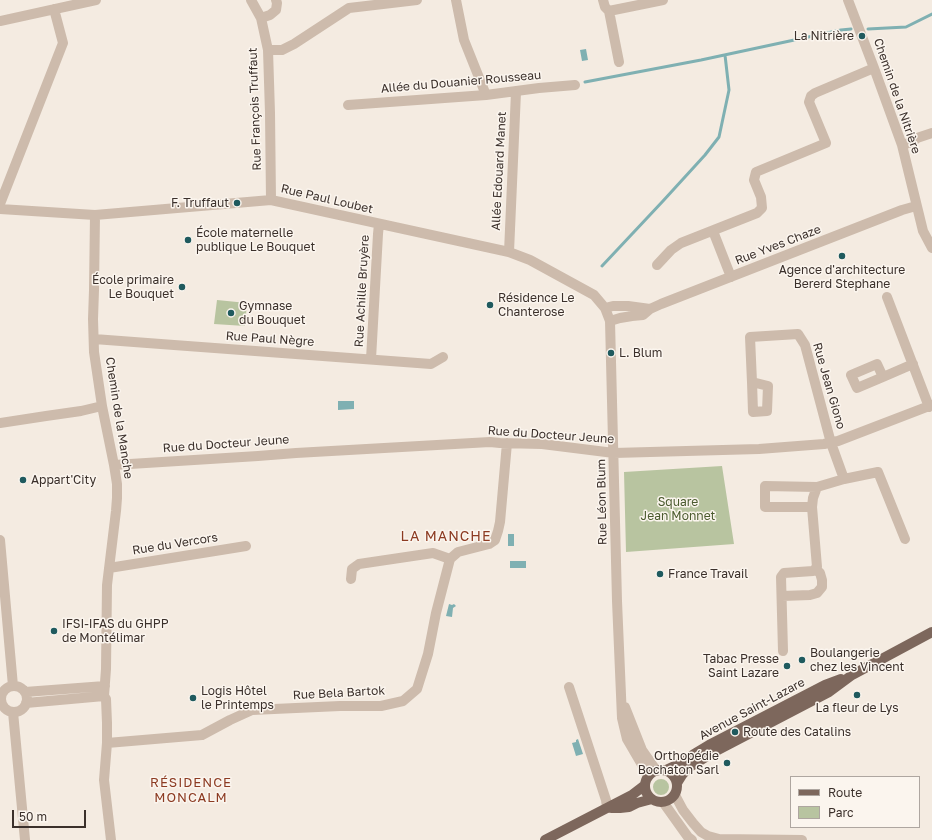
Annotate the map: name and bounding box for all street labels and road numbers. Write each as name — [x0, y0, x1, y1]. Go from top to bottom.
street label: Chemin de la Nitrière — [870, 36, 924, 156]
street label: Rue François Truffaut — [246, 47, 264, 171]
street label: Allée du Douanier Rousseau — [380, 68, 542, 96]
street label: Allée Edouard Manet — [489, 111, 509, 231]
street label: Rue Paul Loubet — [280, 181, 374, 217]
street label: Rue Yves Chaze — [733, 222, 823, 268]
street label: Rue Achille Bruyère — [352, 234, 372, 348]
street label: Rue Paul Nègre — [225, 329, 315, 349]
street label: Rue Jean Giono — [810, 341, 848, 431]
street label: Chemin de la Manche — [102, 356, 136, 480]
street label: Rue du Docteur Jeune — [487, 423, 615, 447]
street label: Rue du Docteur Jeune — [162, 432, 290, 456]
street label: Rue Léon Blum — [594, 459, 610, 545]
street label: Rue du Vercors — [131, 530, 219, 558]
street label: Avenue Saint-Lazare — [697, 675, 807, 743]
street label: Rue Bela Bartok — [293, 683, 385, 703]

